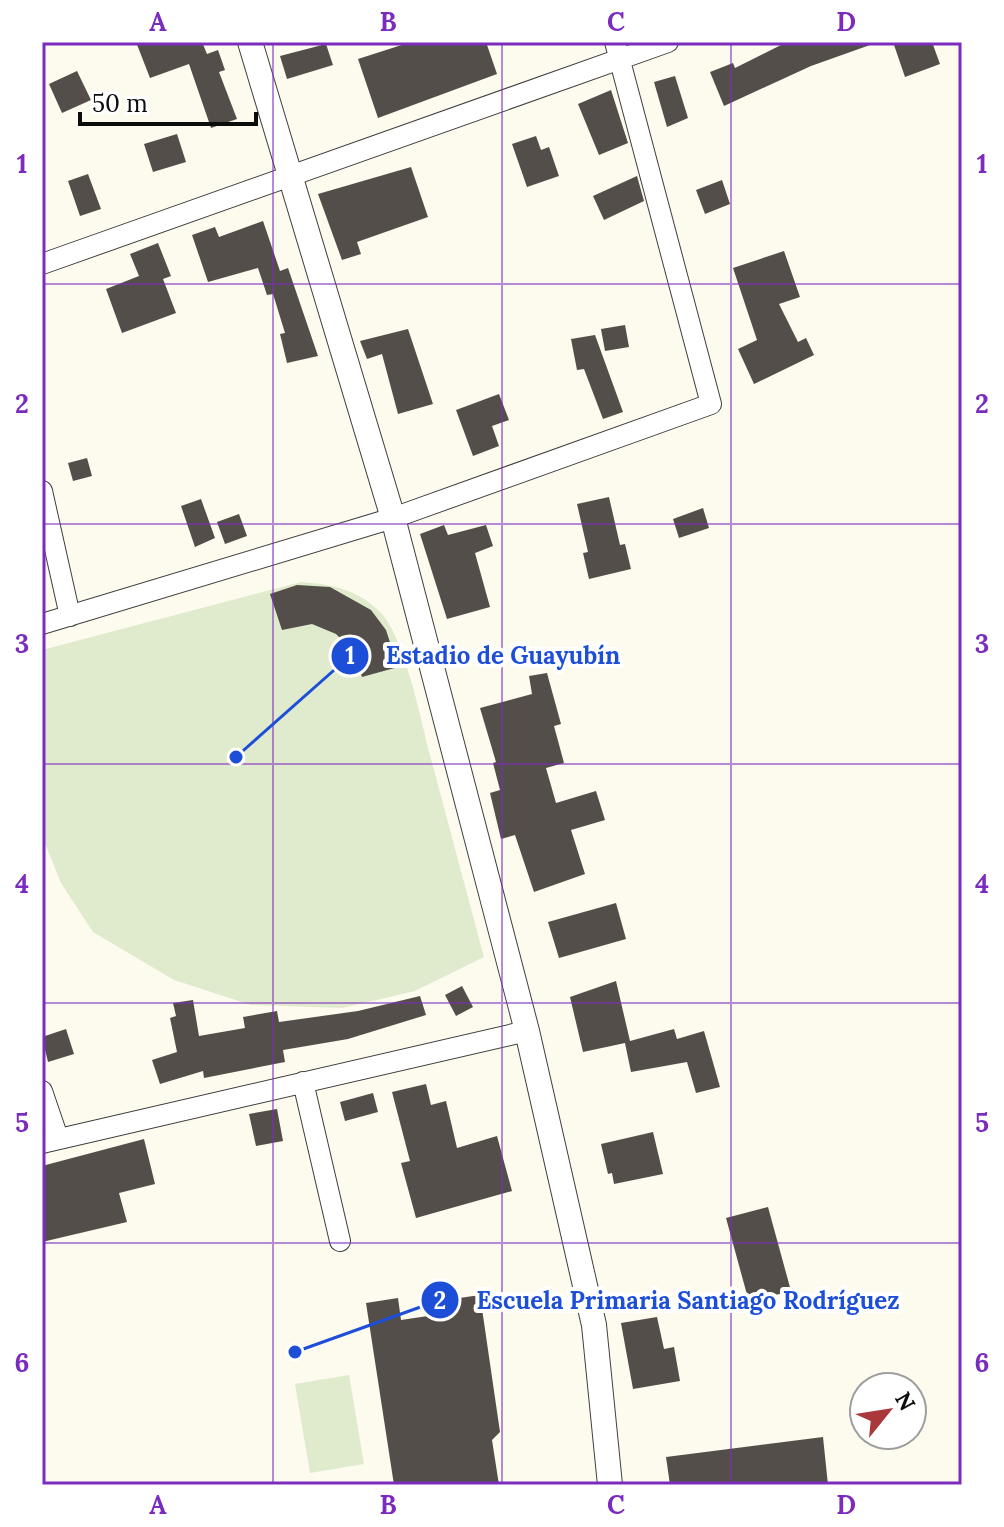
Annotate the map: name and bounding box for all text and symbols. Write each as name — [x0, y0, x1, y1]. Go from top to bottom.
text: A — [149, 5, 167, 38]
text: B — [379, 5, 397, 38]
text: C — [607, 5, 625, 38]
text: D — [836, 5, 856, 38]
scale bar — [80, 76, 256, 126]
text: 50 m — [92, 88, 148, 119]
text: 1 — [17, 147, 27, 180]
text: 1 — [977, 147, 987, 180]
text: 2 — [15, 387, 29, 420]
text: 2 — [975, 387, 989, 420]
text: 3 — [15, 627, 29, 660]
text: 3 — [975, 627, 989, 660]
callout: Estadio de Guayubín — [330, 632, 637, 680]
text: 1 — [345, 640, 355, 671]
text: Estadio de Guayubín — [386, 640, 620, 671]
text: 4 — [15, 867, 29, 900]
text: 4 — [975, 867, 989, 900]
text: 5 — [15, 1106, 29, 1139]
text: 5 — [975, 1106, 989, 1139]
callout: Escuela Primaria Santiago Rodríguez — [420, 1276, 915, 1324]
text: 2 — [434, 1285, 446, 1316]
text: Escuela Primaria Santiago Rodríguez — [476, 1285, 900, 1316]
text: 6 — [15, 1346, 29, 1379]
text: 6 — [975, 1346, 989, 1379]
north arrow — [848, 1371, 928, 1451]
text: N — [889, 1387, 922, 1415]
text: A — [149, 1488, 167, 1521]
text: B — [379, 1488, 397, 1521]
text: C — [607, 1488, 625, 1521]
text: D — [836, 1488, 856, 1521]

